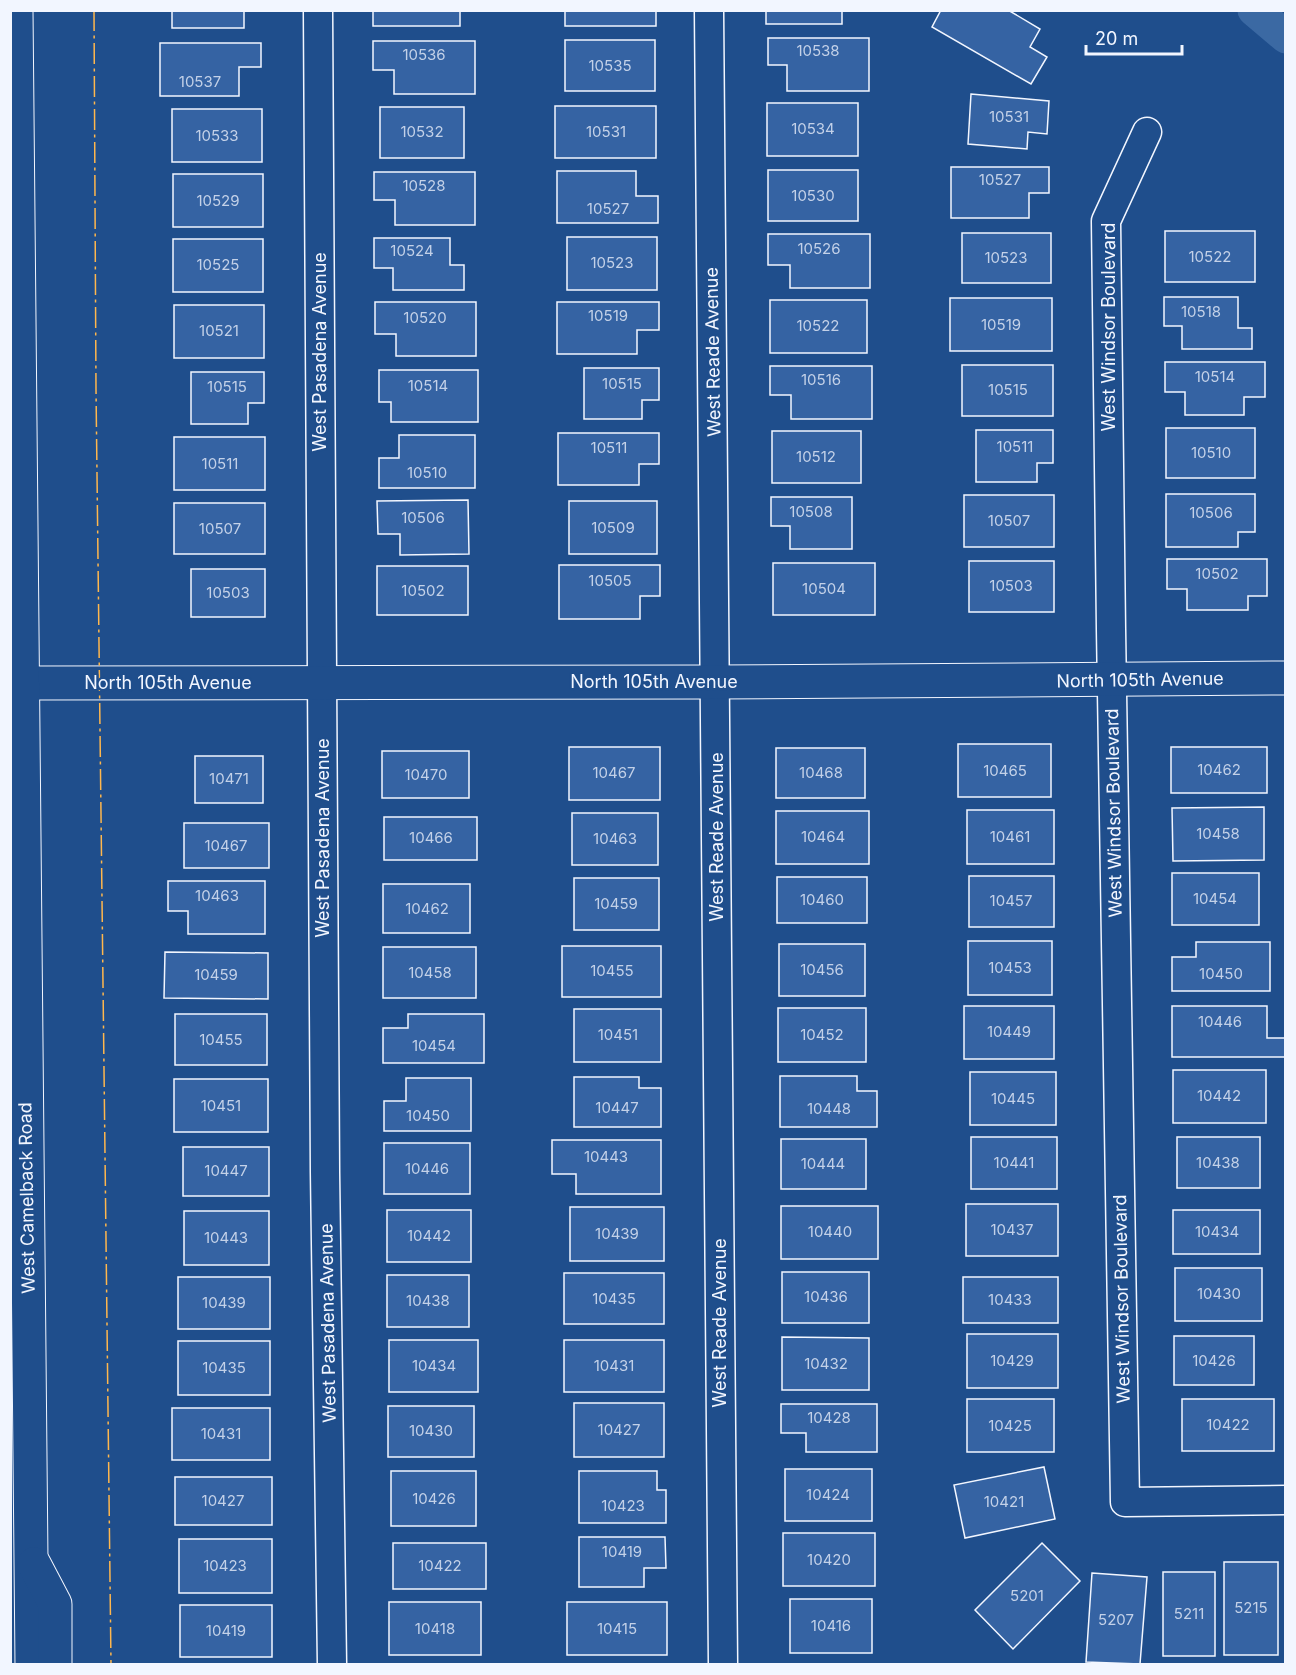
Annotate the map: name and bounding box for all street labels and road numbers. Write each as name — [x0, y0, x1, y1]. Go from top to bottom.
street label: West Windsor Boulevard — [1098, 222, 1119, 432]
street label: West Pasadena Avenue — [309, 252, 330, 452]
street label: West Reade Avenue — [701, 267, 724, 437]
street label: North 105th Avenue — [1056, 668, 1224, 691]
street label: North 105th Avenue — [570, 671, 738, 692]
street label: North 105th Avenue — [84, 672, 252, 693]
street label: West Windsor Boulevard — [1101, 708, 1126, 918]
street label: West Pasadena Avenue — [312, 738, 333, 938]
street label: West Reade Avenue — [706, 752, 727, 922]
street label: West Camelback Road — [14, 1102, 39, 1294]
street label: West Windsor Boulevard — [1109, 1194, 1134, 1404]
street label: West Pasadena Avenue — [315, 1223, 340, 1423]
street label: West Reade Avenue — [709, 1238, 730, 1408]

